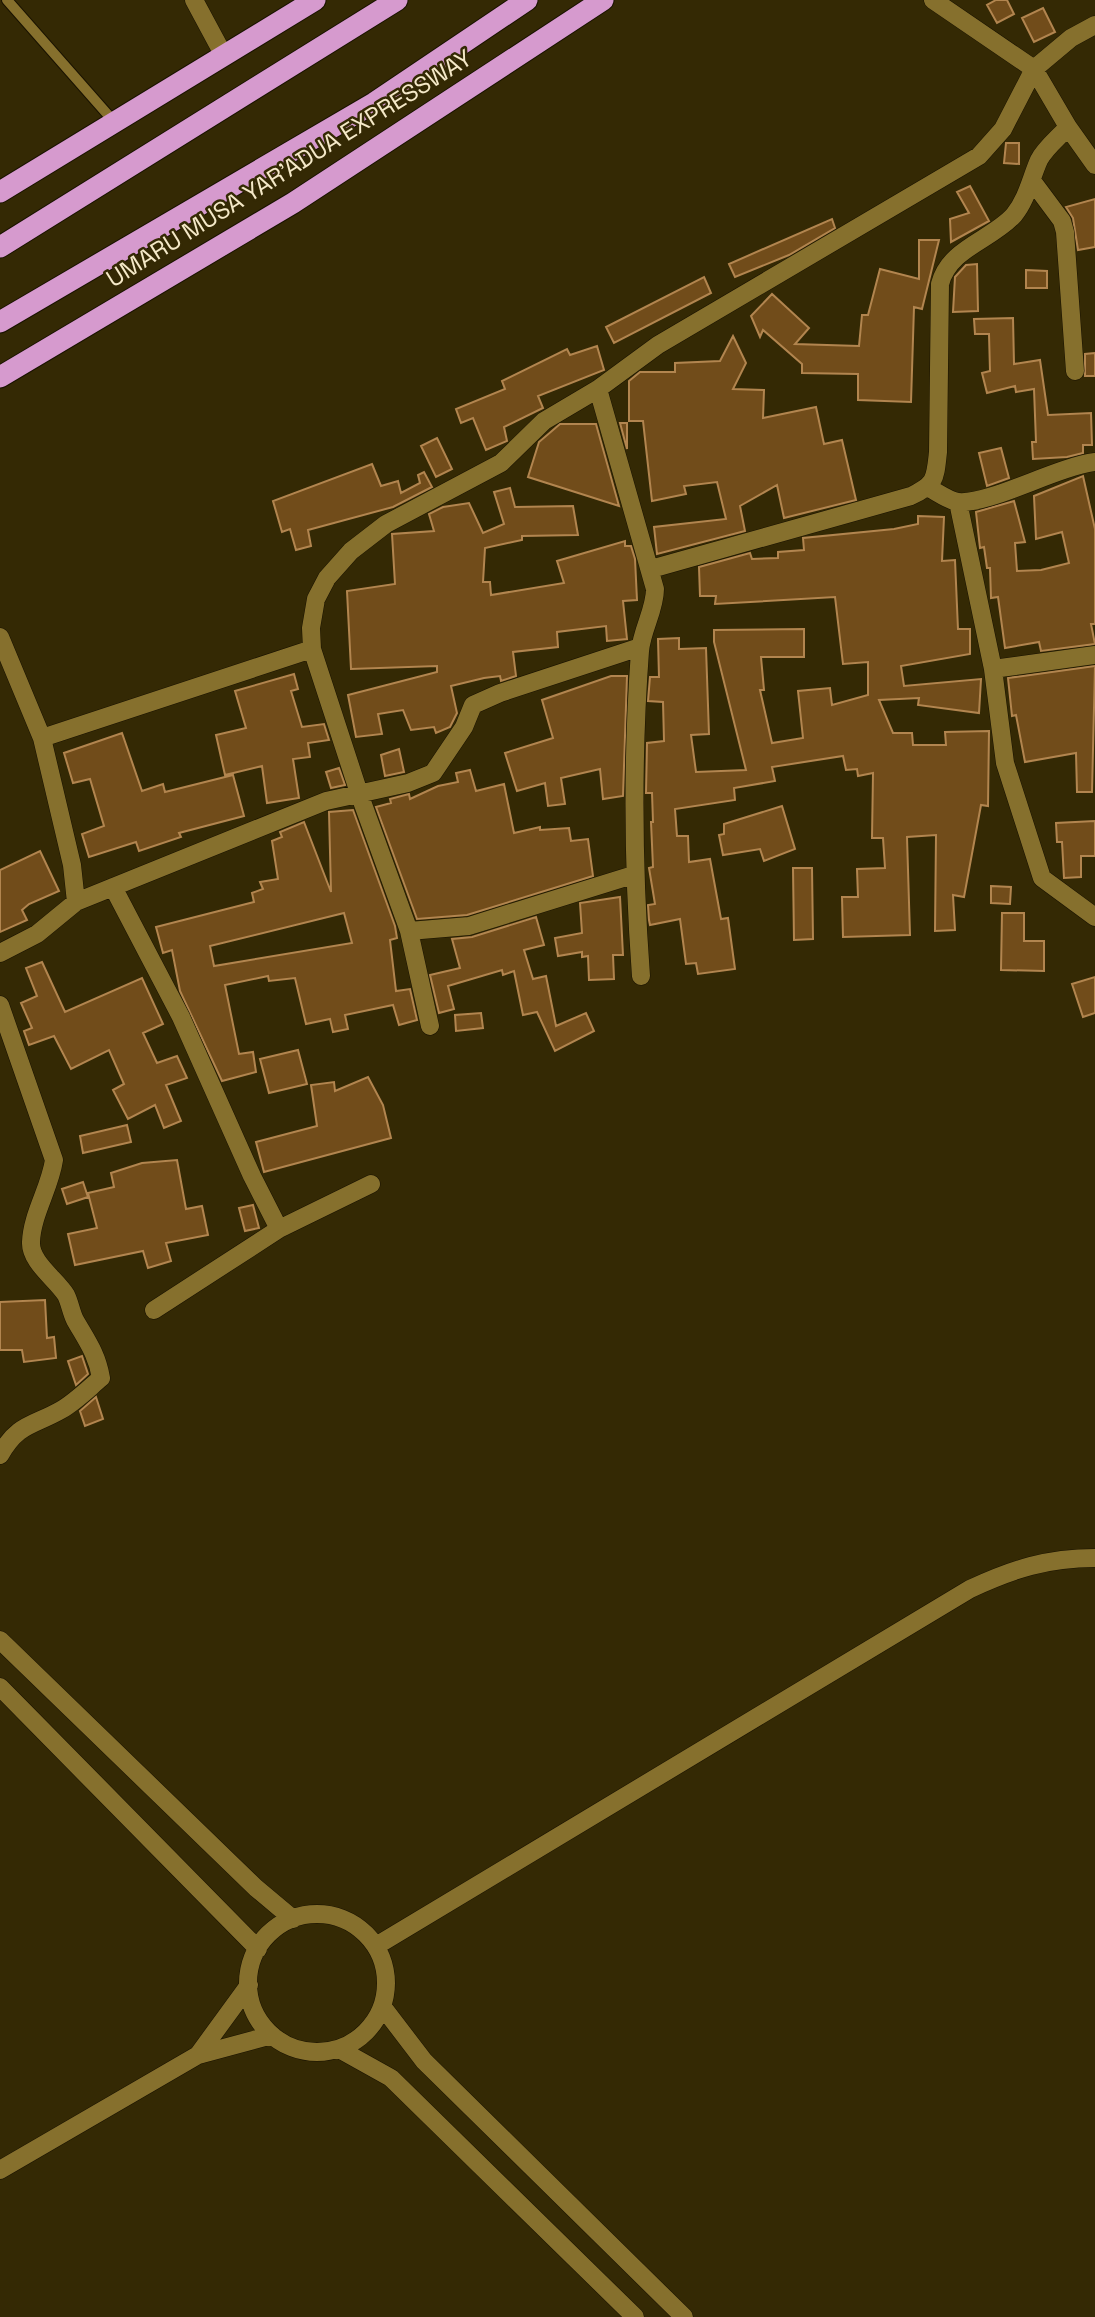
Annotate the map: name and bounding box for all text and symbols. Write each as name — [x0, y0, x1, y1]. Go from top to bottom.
street label: UMARU MUSA YAR'ADUA EXPRESSWAY — [100, 42, 478, 294]

